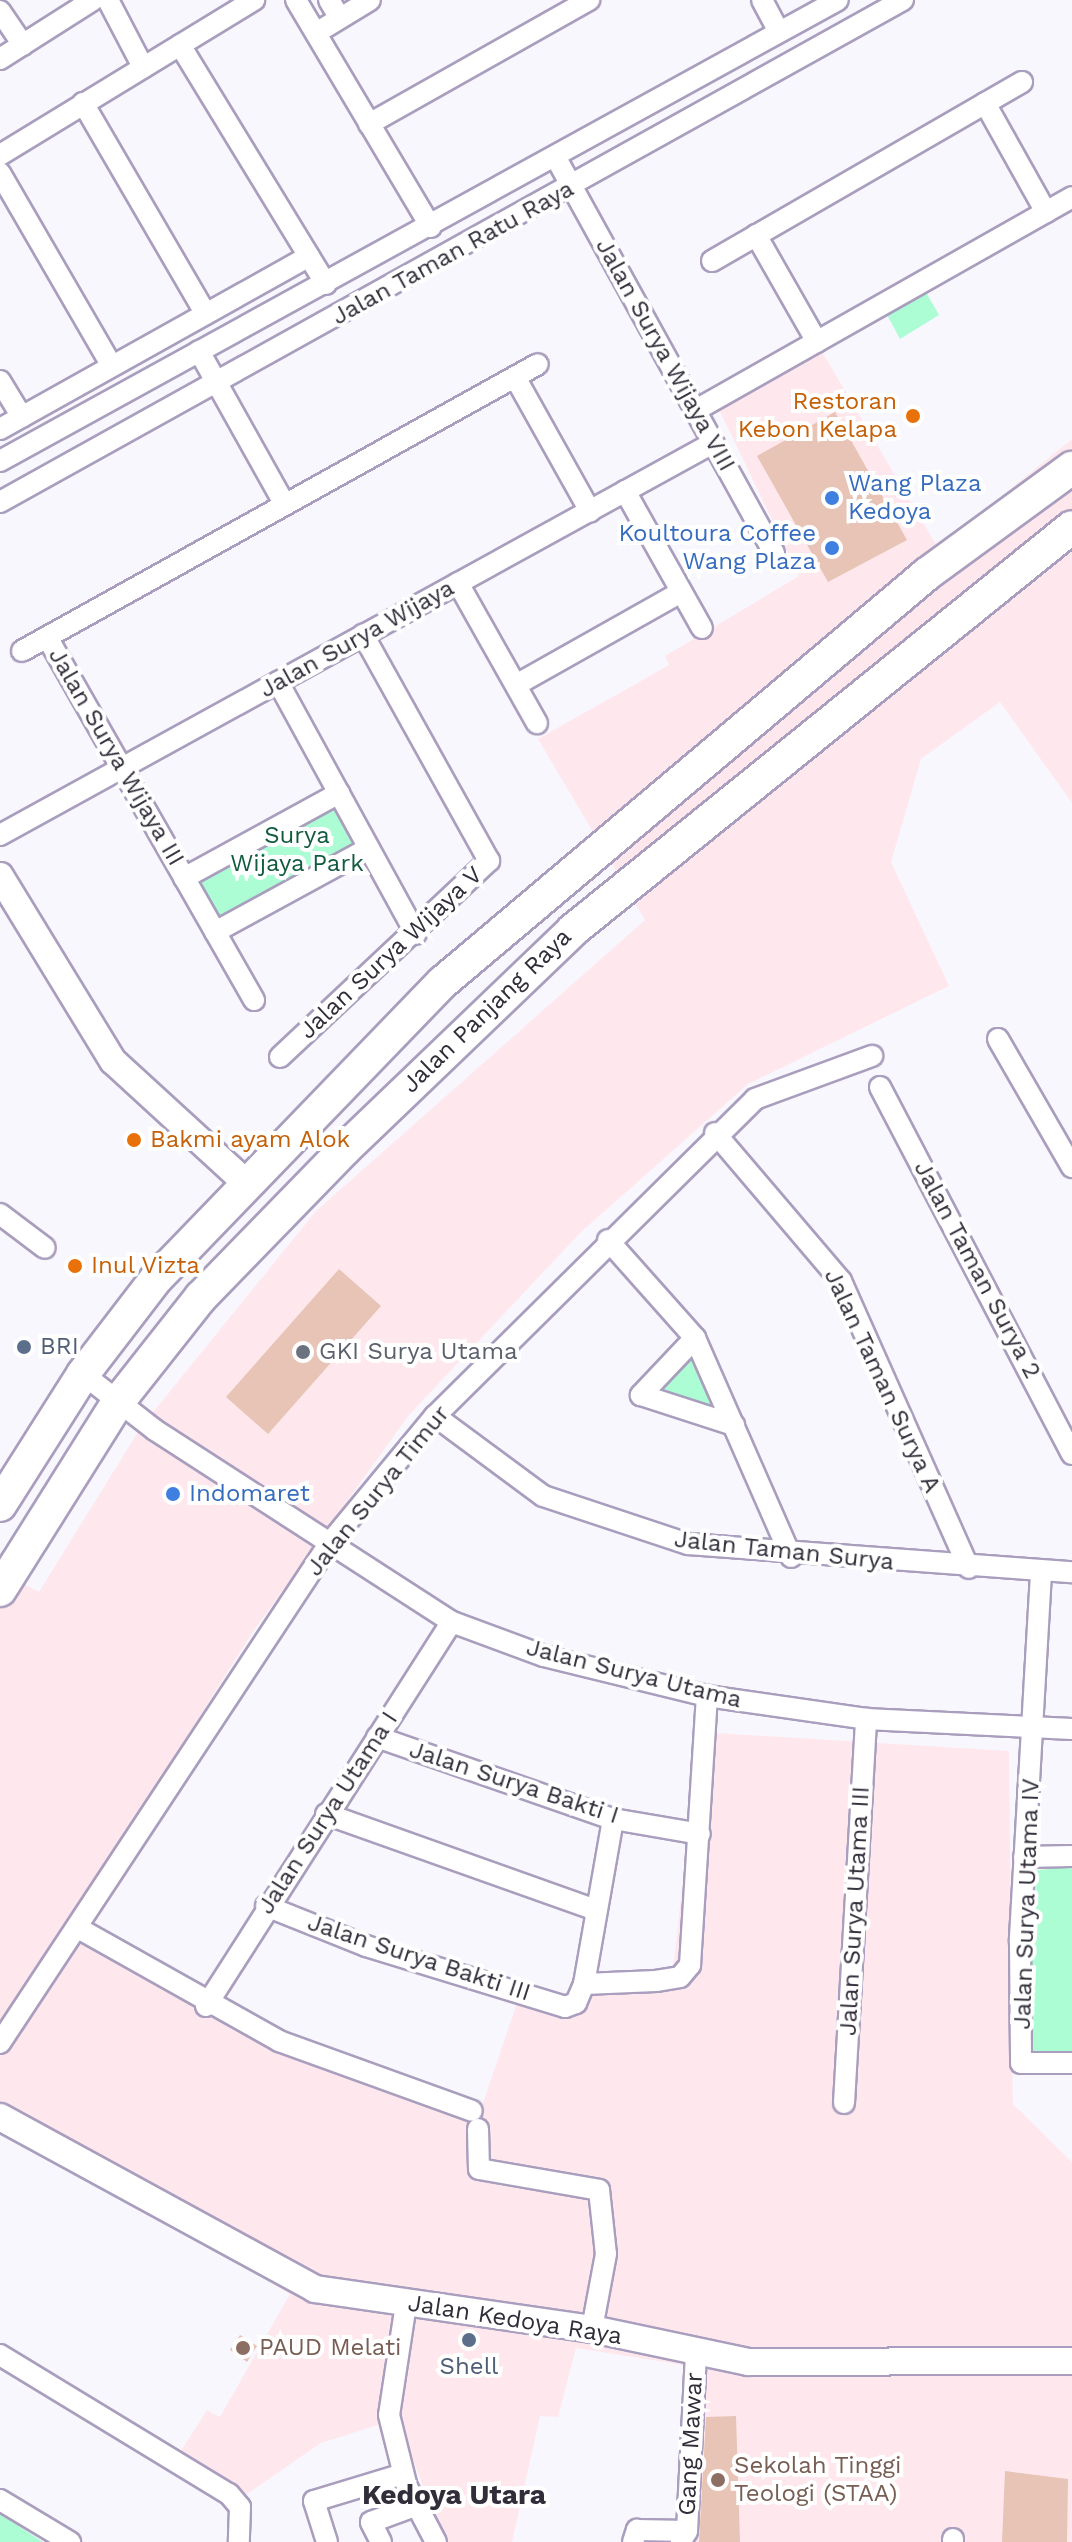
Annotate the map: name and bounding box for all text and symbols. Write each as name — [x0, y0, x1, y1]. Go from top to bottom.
street label: Jalan Taman Ratu Raya — [327, 174, 579, 332]
street label: Jalan Surya Wijaya VIII — [588, 233, 742, 477]
place label: Restoran Kebon Kelapa — [738, 388, 897, 444]
marker: Restoran Kebon Kelapa — [904, 407, 922, 425]
place label: Wang Plaza Kedoya — [848, 470, 981, 526]
marker: Wang Plaza Kedoya — [823, 489, 841, 507]
place label: Koultoura Coffee Wang Plaza — [618, 520, 816, 576]
marker: Koultoura Coffee Wang Plaza — [823, 539, 841, 557]
street label: Jalan Surya Wijaya — [254, 573, 460, 705]
street label: Jalan Surya Wijaya III — [41, 642, 191, 872]
park label: Surya Wijaya Park — [230, 822, 364, 878]
street label: Jalan Surya Wijaya V — [292, 860, 490, 1046]
street label: Jalan Panjang Raya — [396, 923, 578, 1099]
place label: Bakmi ayam Alok — [150, 1126, 351, 1154]
marker: Bakmi ayam Alok — [125, 1131, 143, 1149]
street label: Jalan Taman Surya 2 — [907, 1156, 1047, 1384]
place label: Inul Vizta — [91, 1252, 202, 1280]
marker: Inul Vizta — [66, 1257, 84, 1275]
street label: Jalan Taman Surya A — [817, 1264, 947, 1498]
place label: BRI — [40, 1333, 79, 1361]
marker: BRI — [15, 1338, 33, 1356]
place label: GKI Surya Utama — [319, 1338, 518, 1366]
marker: GKI Surya Utama — [294, 1343, 312, 1361]
street label: Jalan Surya Timur — [300, 1399, 456, 1583]
place label: Indomaret — [189, 1480, 310, 1508]
marker: Indomaret — [164, 1485, 182, 1503]
street label: Jalan Taman Surya — [672, 1525, 896, 1577]
street label: Jalan Surya Utama — [523, 1633, 745, 1715]
street label: Jalan Surya Utama I — [251, 1706, 405, 1920]
street label: Jalan Surya Bakti I — [405, 1735, 623, 1831]
street label: Jalan Surya Utama IV — [1008, 1777, 1046, 2031]
street label: Jalan Surya Utama III — [834, 1785, 876, 2037]
street label: Jalan Surya Bakti III — [304, 1908, 534, 2008]
street label: Jalan Kedoya Raya — [406, 2289, 624, 2351]
marker: Shell — [460, 2331, 478, 2349]
place label: PAUD Melati — [259, 2334, 401, 2362]
marker: PAUD Melati — [234, 2339, 252, 2357]
place label: Shell — [440, 2353, 498, 2381]
street label: Gang Mawar — [673, 2372, 709, 2516]
place label: Sekolah Tinggi Teologi (STAA) — [734, 2452, 902, 2508]
marker: Sekolah Tinggi Teologi (STAA) — [709, 2471, 727, 2489]
district label: Kedoya Utara — [362, 2478, 546, 2512]

